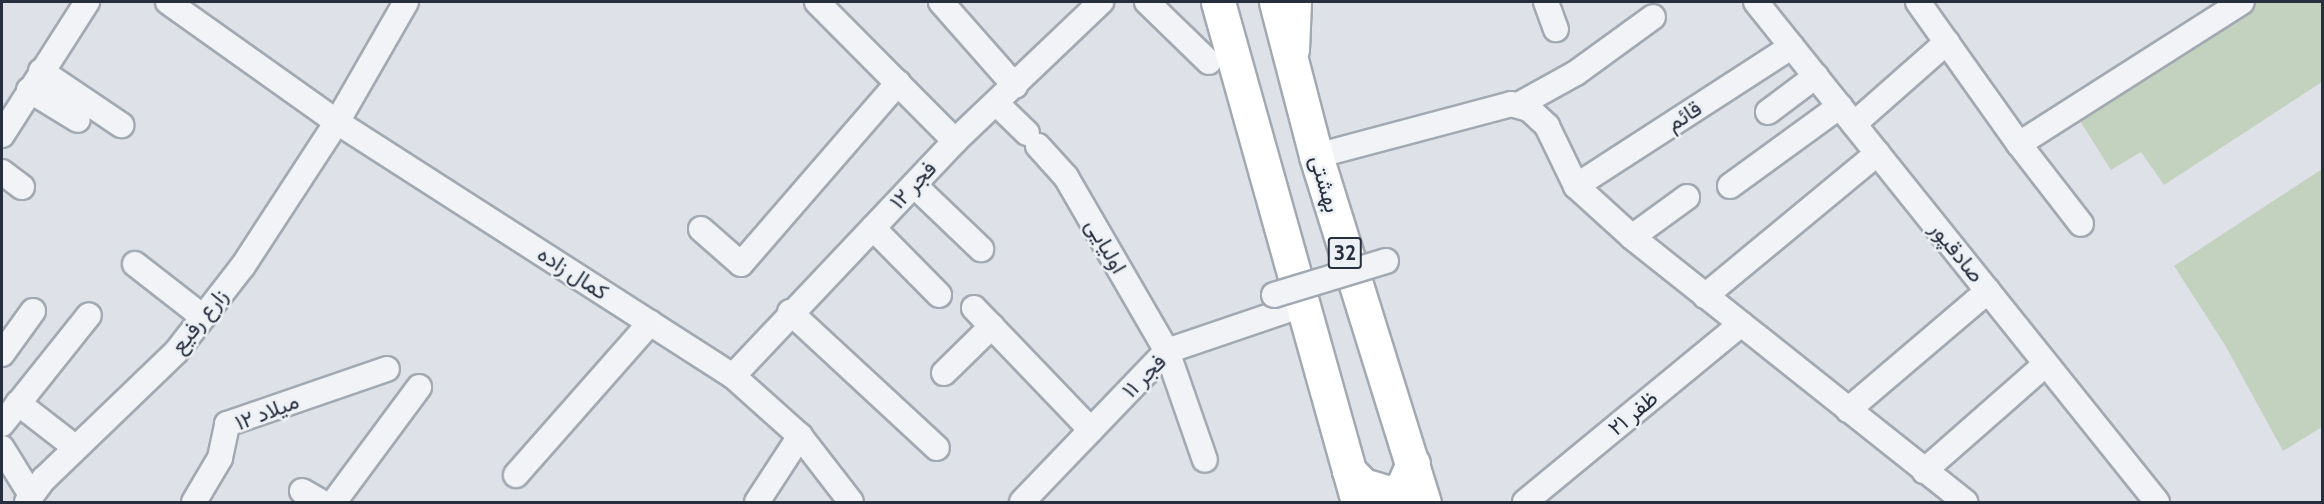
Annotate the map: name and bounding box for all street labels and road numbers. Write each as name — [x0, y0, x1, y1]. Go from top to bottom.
street label: قائم — [1662, 95, 1706, 137]
street label: بهشتی — [1304, 152, 1346, 216]
street label: فجر ۱۲ — [884, 155, 942, 215]
street label: اولیایی — [1080, 214, 1132, 278]
street label: صادقپور — [1924, 216, 1990, 288]
road number: 32 — [1327, 235, 1363, 271]
street label: کمال زاده — [533, 240, 613, 306]
street label: زارع رفیع — [165, 283, 233, 359]
street label: فجر ۱۱ — [1117, 349, 1171, 403]
street label: ظفر ۲۱ — [1603, 385, 1663, 441]
street label: میلاد ۱۲ — [231, 388, 303, 436]

